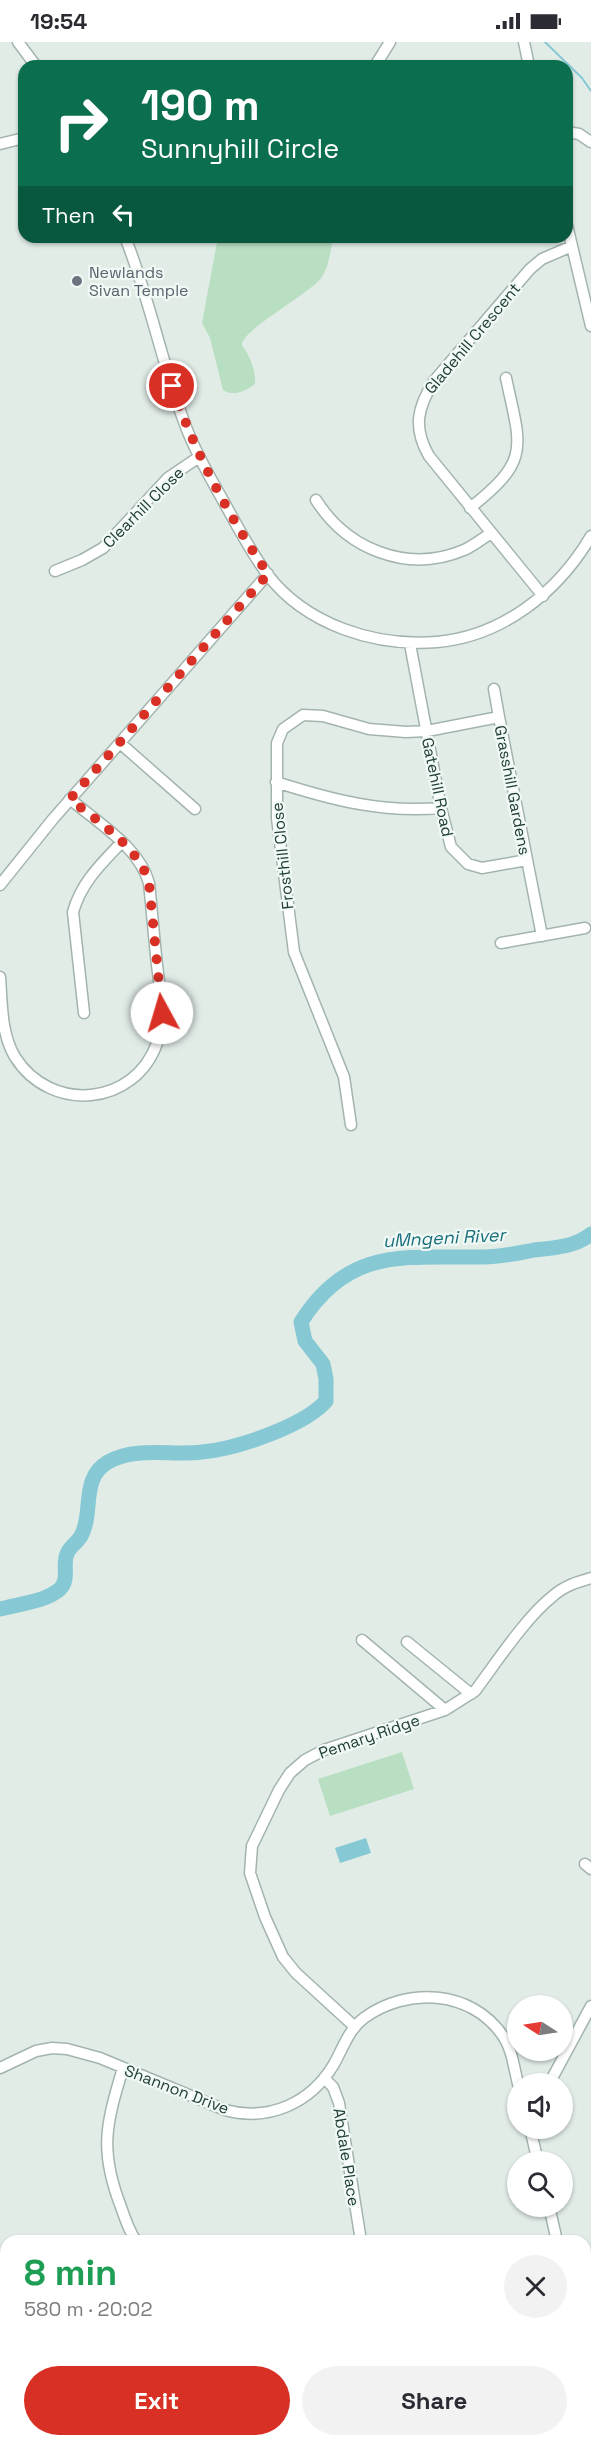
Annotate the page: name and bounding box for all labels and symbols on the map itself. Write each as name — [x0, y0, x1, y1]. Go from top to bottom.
place label: Newlands Sivan Temple — [89, 262, 189, 301]
marker: Newlands Sivan Temple — [70, 274, 84, 288]
street label: Gladehill Crescent — [420, 278, 525, 398]
pin — [146, 360, 197, 411]
street label: Clearhill Close — [98, 462, 188, 552]
street label: Grasshill Gardens — [490, 724, 535, 857]
street label: Gatehill Road — [417, 736, 458, 839]
street label: Frosthill Close — [266, 801, 299, 911]
position arrow — [130, 981, 194, 1045]
water label: uMngeni River — [382, 1223, 508, 1252]
street label: Pemary Ridge — [316, 1709, 423, 1764]
north arrow — [507, 1995, 573, 2061]
street label: Shannon Drive — [121, 2060, 232, 2119]
street label: Abdale Place — [328, 2107, 365, 2208]

